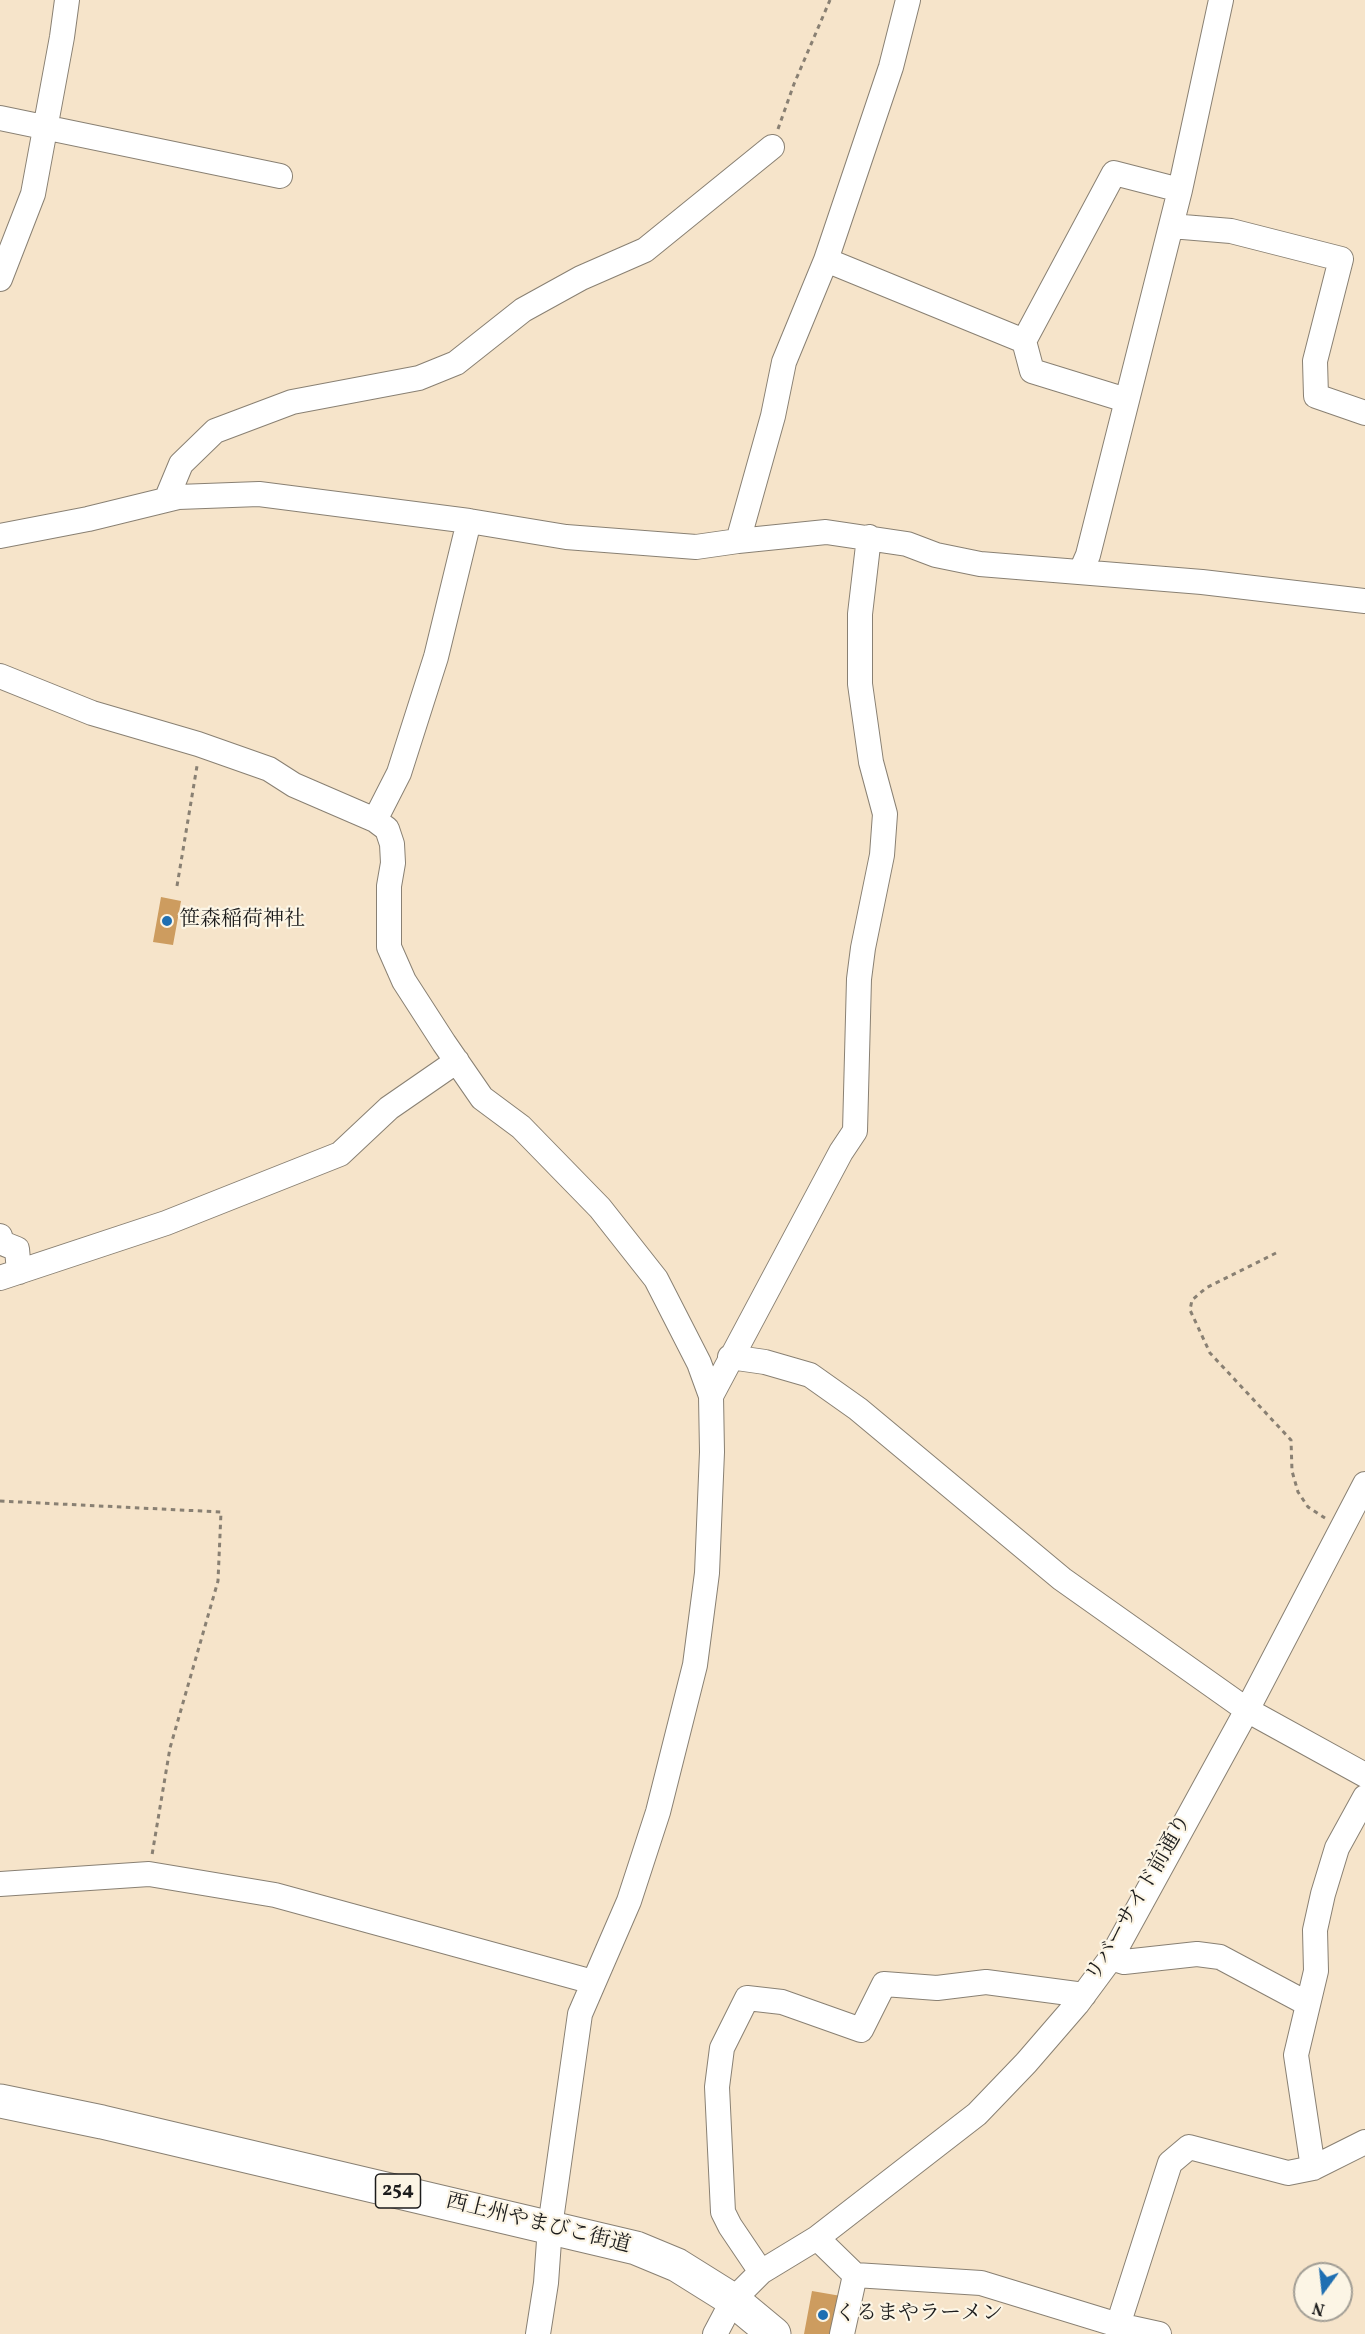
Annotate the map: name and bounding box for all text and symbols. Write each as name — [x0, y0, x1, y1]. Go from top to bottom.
place label: 笹森稲荷神社 — [179, 908, 305, 934]
marker: 笹森稲荷神社 — [160, 914, 174, 928]
street label: リバーサイド前通り — [1082, 1811, 1198, 1987]
road number: 254 — [376, 2174, 420, 2208]
street label: 西上州やまびこ街道 — [443, 2190, 633, 2260]
north arrow — [1293, 2262, 1353, 2322]
text: N — [1310, 2295, 1327, 2320]
place label: くるまやラーメン — [835, 2302, 1003, 2328]
marker: くるまやラーメン — [816, 2308, 830, 2322]

